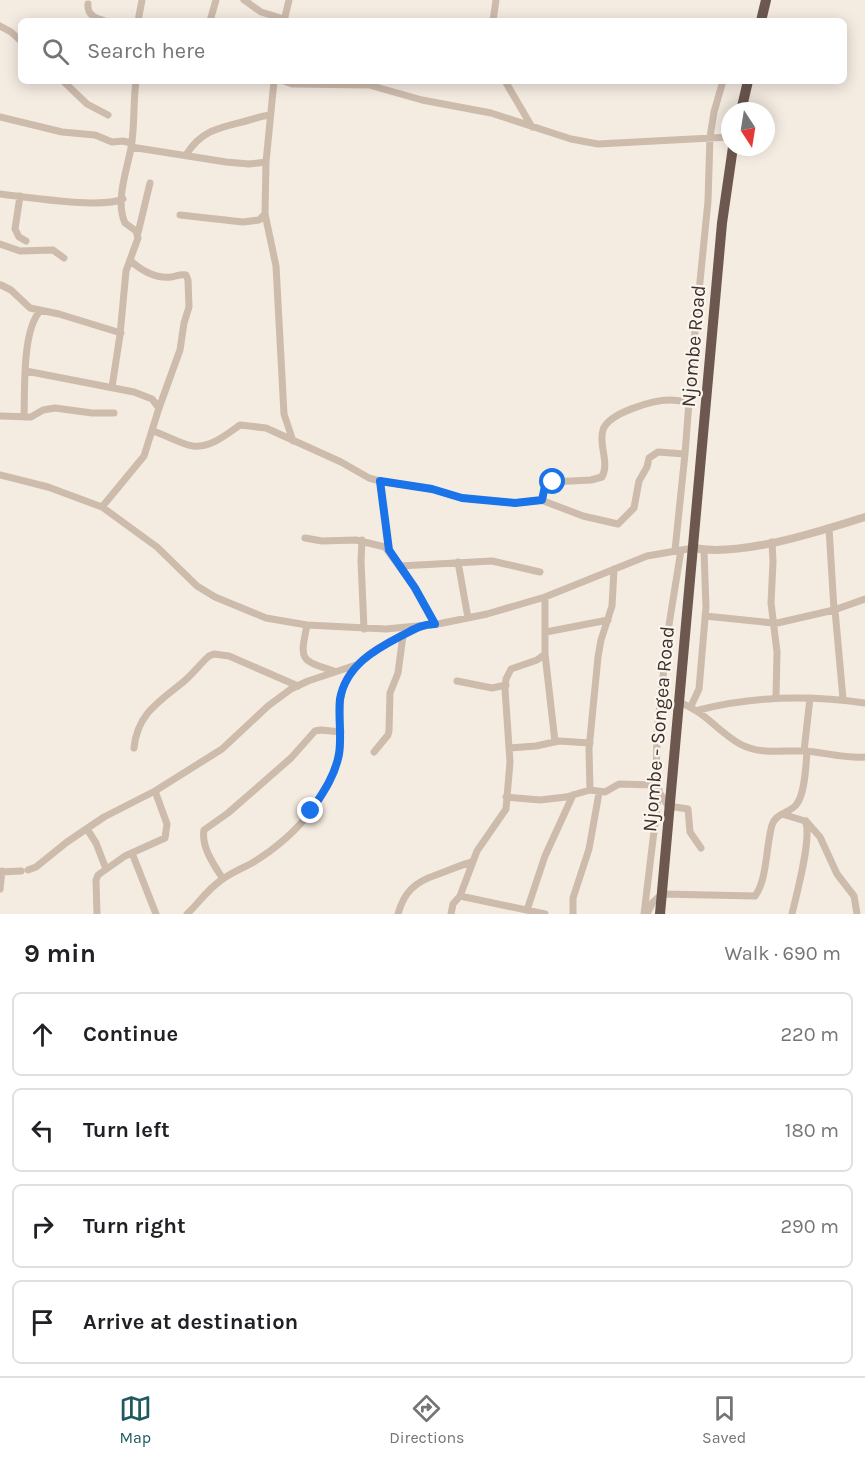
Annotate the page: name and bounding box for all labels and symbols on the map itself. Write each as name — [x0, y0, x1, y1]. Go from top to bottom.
north arrow — [721, 102, 775, 156]
street label: Njombe Road — [677, 284, 710, 408]
route start — [539, 468, 565, 494]
street label: Njombe - Songea Road — [638, 625, 679, 833]
route end — [297, 797, 323, 823]

